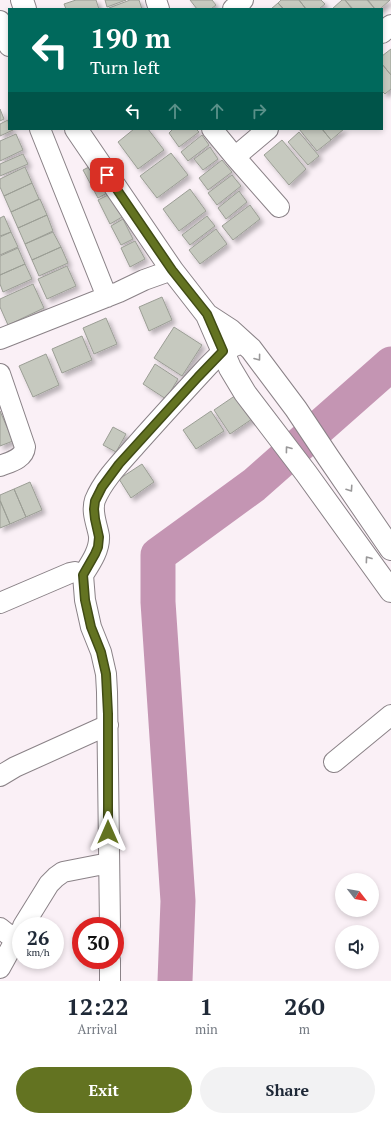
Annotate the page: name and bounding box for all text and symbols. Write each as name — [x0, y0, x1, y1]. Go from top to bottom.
text: 190 m — [90, 19, 171, 56]
icon: left — [24, 24, 76, 76]
text: Turn left — [90, 55, 160, 79]
icon: left — [122, 100, 144, 122]
icon: ahead — [164, 100, 186, 122]
icon: ahead — [206, 100, 228, 122]
icon: right — [248, 100, 270, 122]
pin — [90, 158, 124, 192]
icon: arrive — [96, 164, 118, 186]
one-way arrow — [253, 353, 260, 360]
one-way arrow — [286, 446, 293, 453]
one-way arrow — [345, 485, 352, 492]
one-way arrow — [366, 557, 373, 564]
position arrow — [87, 811, 129, 853]
north arrow — [335, 873, 379, 917]
map controls — [335, 873, 379, 969]
speed limit sign: 30 — [72, 917, 124, 969]
text: 26 — [27, 924, 49, 951]
button: sound — [335, 925, 379, 969]
text: km/h — [26, 946, 50, 959]
text: 12:22 — [66, 990, 129, 1022]
text: 1 — [200, 990, 213, 1022]
text: 260 — [284, 990, 325, 1022]
text: Arrival — [78, 1020, 117, 1038]
text: min — [195, 1020, 218, 1038]
text: m — [299, 1020, 310, 1038]
button: Exit — [16, 1067, 192, 1113]
button: Share — [200, 1067, 375, 1113]

